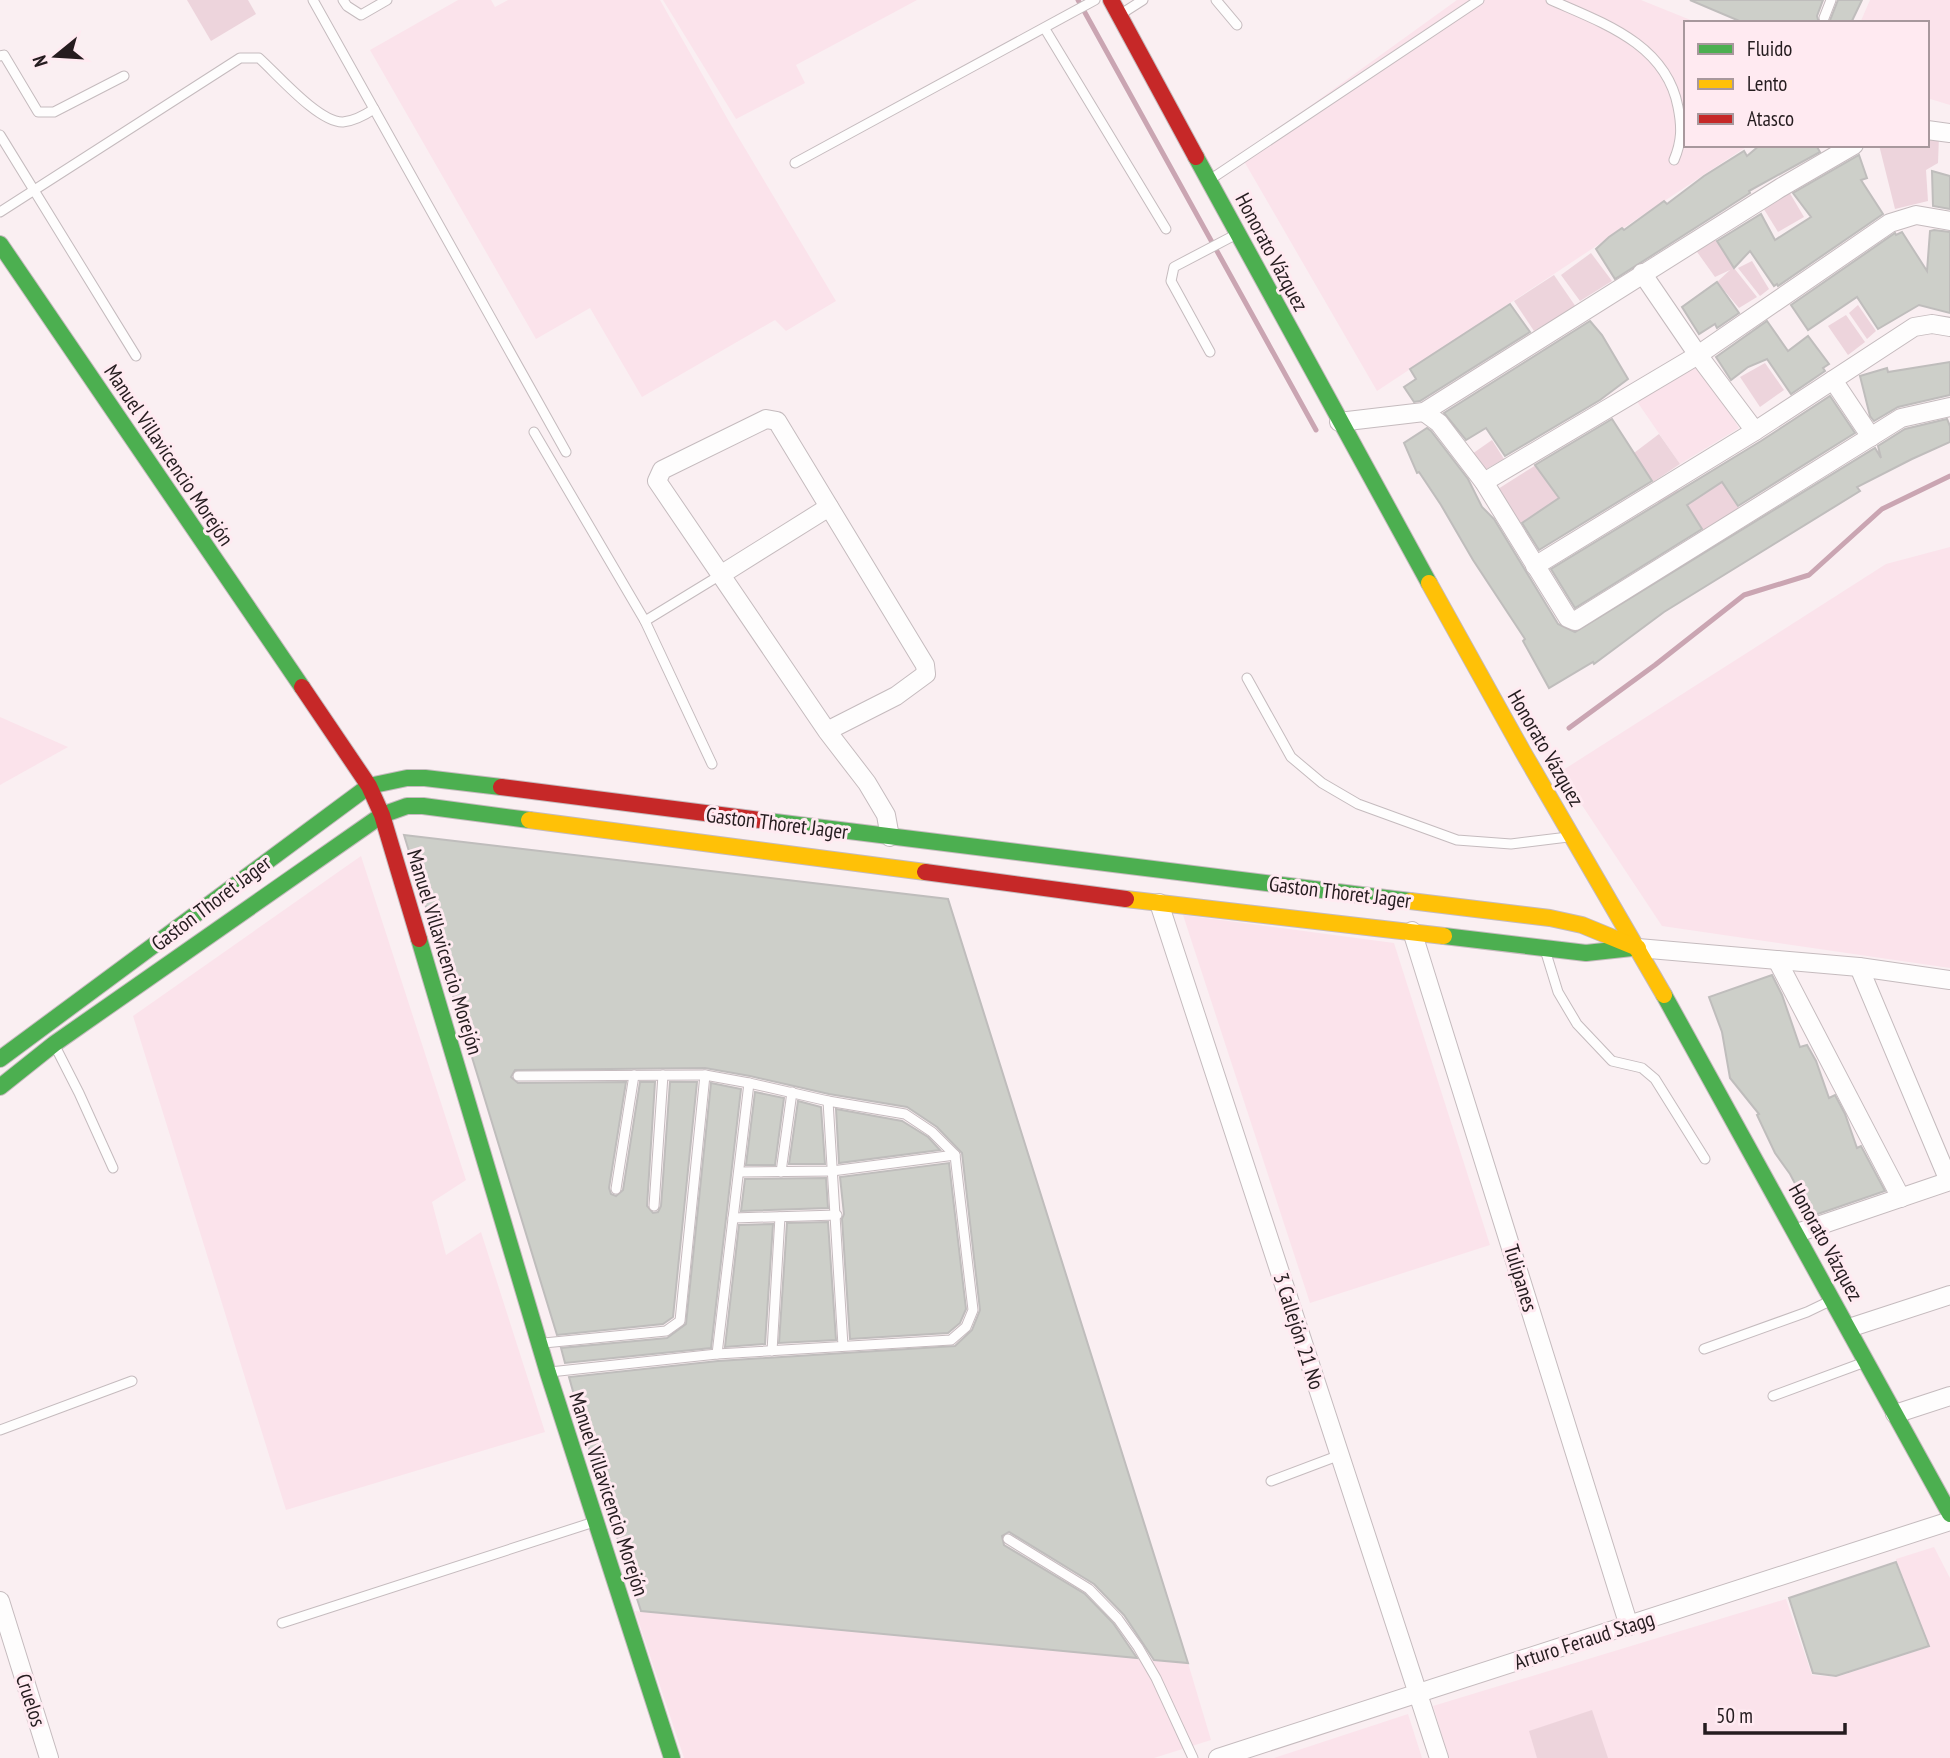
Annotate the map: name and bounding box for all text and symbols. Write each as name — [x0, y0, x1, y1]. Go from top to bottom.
north arrow — [21, 21, 91, 91]
legend — [1684, 21, 1929, 147]
text: Fluido — [1747, 35, 1792, 62]
text: N — [27, 53, 53, 70]
text: Lento — [1747, 70, 1787, 97]
text: Atasco — [1747, 105, 1794, 132]
street label: Honorato Vázquez — [1230, 188, 1314, 316]
street label: Manuel Villavicencio Morejón — [98, 359, 240, 551]
street label: Honorato Vázquez — [1502, 685, 1590, 811]
street label: Gaston Thoret Jager — [704, 801, 850, 845]
street label: Manuel Villavicencio Morejón — [401, 846, 489, 1058]
street label: Gaston Thoret Jager — [146, 849, 276, 957]
street label: Gaston Thoret Jager — [1267, 870, 1413, 914]
street label: Honorato Vázquez — [1783, 1179, 1869, 1305]
street label: Tulipanes — [1498, 1241, 1544, 1315]
street label: 3 Callejón 21 No — [1267, 1269, 1331, 1393]
street label: Manuel Villavicencio Morejón — [563, 1389, 655, 1599]
street label: Arturo Feraud Stagg — [1510, 1605, 1658, 1675]
street label: Cruelos — [10, 1670, 52, 1730]
scale bar — [1705, 1692, 1845, 1736]
text: 50 m — [1716, 1702, 1753, 1729]

